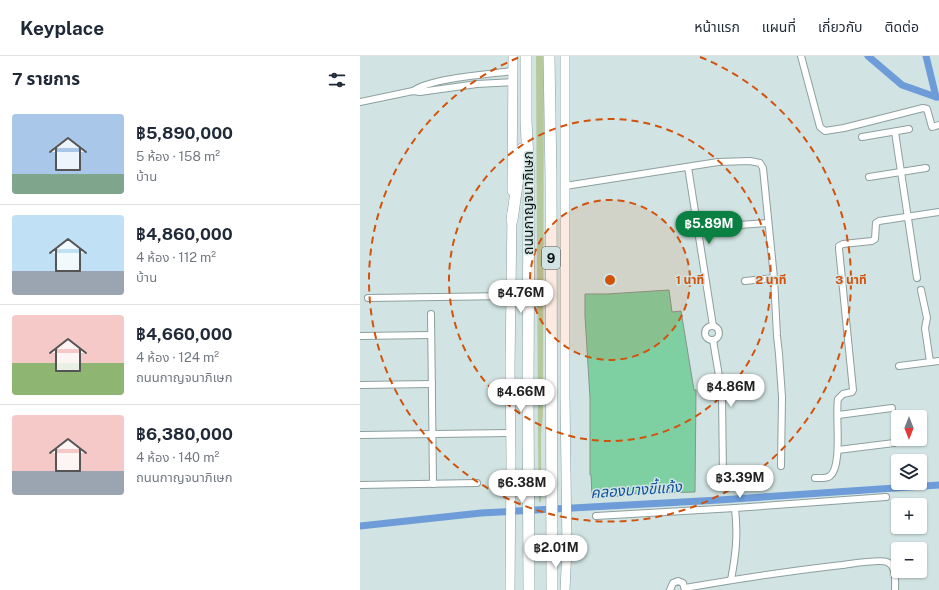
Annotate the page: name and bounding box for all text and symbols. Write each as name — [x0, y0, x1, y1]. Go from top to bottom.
text: Keyplace — [20, 17, 104, 39]
text: หน้าแรก — [694, 19, 740, 35]
text: แผนที่ — [762, 19, 796, 35]
text: เกี่ยวกับ — [818, 19, 863, 35]
text: ติดต่อ — [885, 19, 919, 35]
text: 7 รายการ — [12, 69, 80, 89]
icon: filters — [326, 69, 348, 91]
text: ฿5,890,000 — [136, 123, 233, 143]
icon: home — [44, 130, 92, 178]
text: 5 ห้อง · 158 m² — [136, 149, 220, 164]
street label: ถนนกาญจนาภิเษก — [520, 151, 536, 255]
text: บ้าน — [136, 169, 157, 184]
pin: ฿5.89M — [676, 211, 742, 245]
text: ฿5.89M — [684, 216, 734, 231]
text: ฿4,860,000 — [136, 224, 233, 244]
icon: home — [44, 231, 92, 279]
road number: 9 — [542, 247, 560, 269]
text: 4 ห้อง · 112 m² — [136, 250, 216, 265]
text: บ้าน — [136, 270, 157, 285]
centre of rings — [603, 273, 617, 287]
text: 1 นาที — [676, 273, 704, 287]
text: 2 นาที — [755, 273, 787, 287]
text: 3 นาที — [835, 273, 867, 287]
pin: ฿4.76M — [488, 280, 554, 314]
text: ฿4.76M — [497, 285, 545, 300]
text: ฿4,660,000 — [136, 324, 233, 344]
icon: home — [44, 331, 92, 379]
text: 4 ห้อง · 124 m² — [136, 350, 219, 365]
text: ถนนกาญจนาภิเษก — [136, 370, 232, 385]
pin: ฿4.86M — [698, 374, 764, 408]
pin: ฿4.66M — [488, 379, 554, 413]
text: ฿4.86M — [707, 379, 755, 394]
text: ฿4.66M — [497, 384, 545, 399]
north arrow — [891, 410, 927, 446]
map controls — [891, 410, 927, 578]
text: ฿6,380,000 — [136, 424, 233, 444]
icon: home — [44, 431, 92, 479]
text: 4 ห้อง · 140 m² — [136, 450, 219, 465]
button: layers — [891, 454, 927, 490]
pin: ฿3.39M — [707, 465, 773, 499]
text: ถนนกาญจนาภิเษก — [136, 470, 232, 485]
pin: ฿6.38M — [489, 470, 555, 504]
text: ฿3.39M — [716, 470, 764, 485]
text: ฿6.38M — [498, 475, 546, 490]
water label: คลองบางขี้แก้ง — [590, 476, 683, 501]
button: + — [891, 498, 927, 534]
pin: ฿2.01M — [523, 535, 589, 569]
text: ฿2.01M — [533, 540, 579, 555]
button: − — [891, 542, 927, 578]

